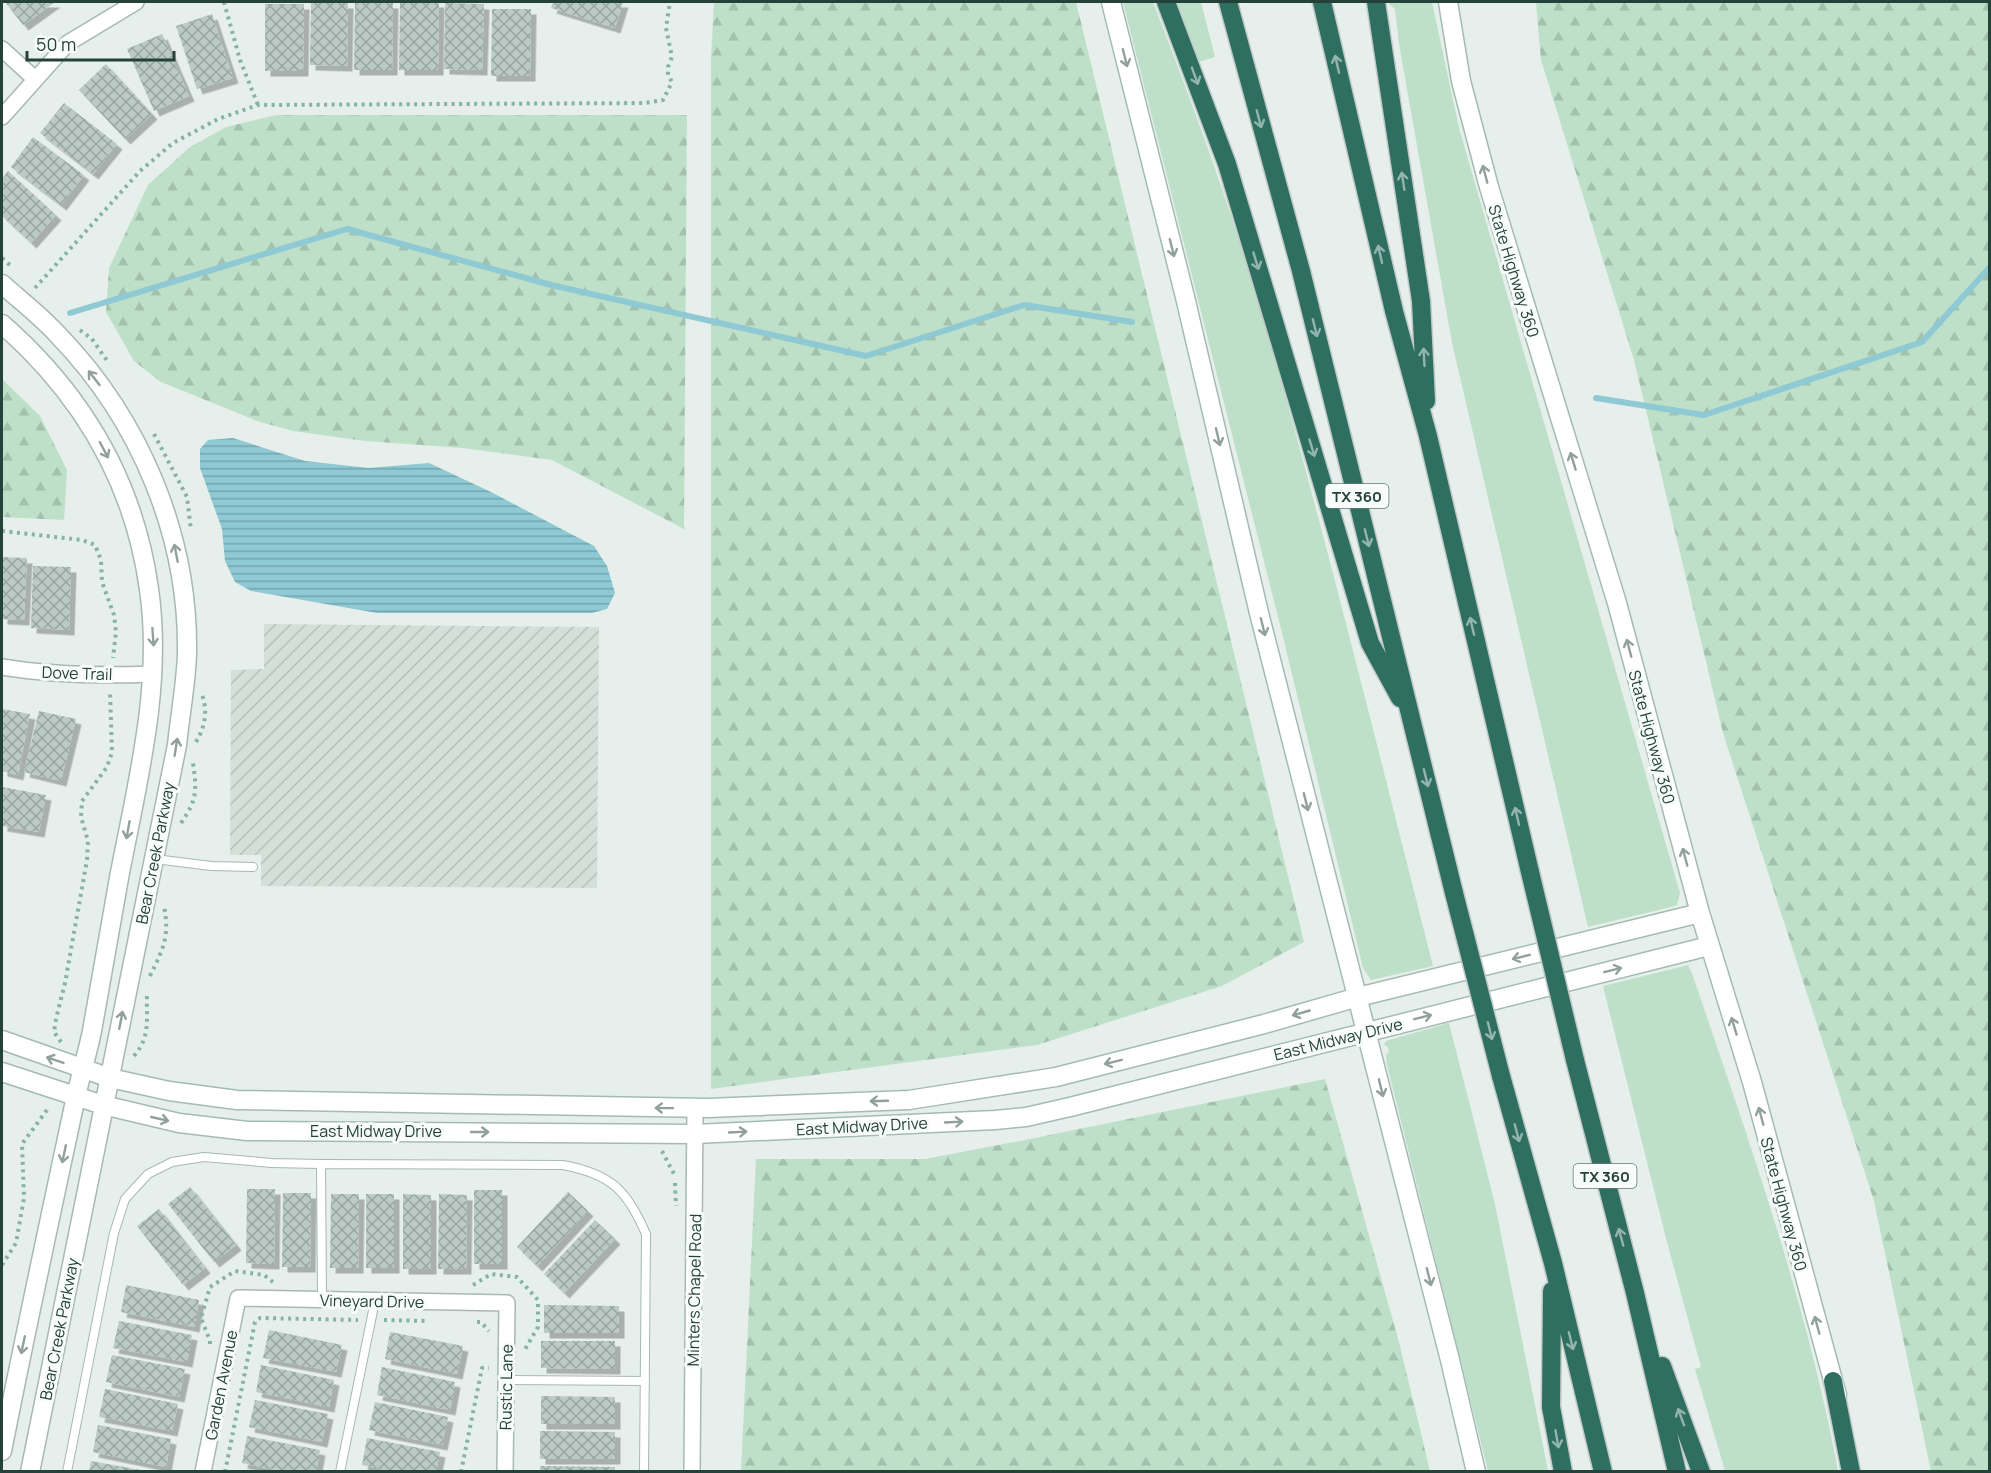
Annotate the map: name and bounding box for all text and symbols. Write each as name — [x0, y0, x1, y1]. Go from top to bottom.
scale bar — [27, 24, 174, 62]
text: 50 m — [36, 32, 76, 56]
one-way arrow — [1120, 48, 1132, 67]
one-way arrow — [1330, 55, 1342, 74]
one-way arrow — [1190, 66, 1201, 85]
one-way arrow — [1254, 109, 1265, 128]
one-way arrow — [1479, 165, 1491, 184]
one-way arrow — [1397, 171, 1408, 191]
street label: State Highway 360 — [1483, 202, 1545, 340]
one-way arrow — [1167, 238, 1179, 257]
one-way arrow — [1374, 245, 1386, 264]
one-way arrow — [1251, 251, 1262, 270]
one-way arrow — [1310, 318, 1322, 337]
one-way arrow — [1418, 347, 1429, 367]
one-way arrow — [88, 370, 101, 386]
one-way arrow — [1212, 427, 1224, 446]
one-way arrow — [1307, 438, 1318, 457]
one-way arrow — [99, 440, 110, 458]
one-way arrow — [1567, 452, 1578, 471]
road number: TX 360 — [1326, 484, 1388, 508]
one-way arrow — [1361, 528, 1373, 547]
one-way arrow — [170, 544, 181, 563]
one-way arrow — [1466, 616, 1478, 635]
one-way arrow — [1257, 617, 1269, 636]
one-way arrow — [147, 626, 158, 646]
one-way arrow — [1622, 639, 1634, 658]
street label: Dove Trail — [41, 661, 113, 685]
street label: State Highway 360 — [1624, 668, 1680, 806]
one-way arrow — [171, 737, 182, 757]
one-way arrow — [1420, 768, 1432, 787]
street label: Bear Creek Parkway — [130, 780, 180, 926]
one-way arrow — [1301, 792, 1313, 811]
one-way arrow — [1510, 806, 1522, 825]
one-way arrow — [122, 819, 133, 839]
one-way arrow — [1678, 848, 1690, 867]
one-way arrow — [1511, 952, 1530, 964]
one-way arrow — [1603, 963, 1622, 975]
one-way arrow — [1292, 1008, 1311, 1020]
one-way arrow — [116, 1011, 127, 1031]
one-way arrow — [1414, 1011, 1433, 1023]
street label: East Midway Drive — [1271, 1012, 1405, 1066]
one-way arrow — [1728, 1017, 1739, 1036]
one-way arrow — [1484, 1022, 1496, 1041]
one-way arrow — [46, 1053, 65, 1064]
one-way arrow — [1104, 1057, 1123, 1069]
one-way arrow — [1376, 1078, 1388, 1097]
one-way arrow — [870, 1096, 890, 1107]
one-way arrow — [654, 1102, 674, 1113]
one-way arrow — [1755, 1107, 1766, 1126]
street label: East Midway Drive — [796, 1112, 928, 1140]
one-way arrow — [150, 1113, 169, 1125]
one-way arrow — [943, 1117, 963, 1128]
street label: East Midway Drive — [310, 1120, 442, 1142]
one-way arrow — [1511, 1123, 1523, 1142]
one-way arrow — [469, 1126, 489, 1138]
one-way arrow — [727, 1127, 747, 1138]
street label: State Highway 360 — [1756, 1135, 1812, 1273]
one-way arrow — [57, 1144, 69, 1163]
road number: TX 360 — [1574, 1164, 1636, 1188]
street label: Minters Chapel Road — [682, 1213, 706, 1367]
one-way arrow — [1614, 1227, 1626, 1246]
street label: Bear Creek Parkway — [34, 1256, 84, 1402]
one-way arrow — [1424, 1267, 1436, 1286]
street label: Vineyard Drive — [320, 1289, 424, 1313]
one-way arrow — [1811, 1316, 1822, 1335]
street label: Garden Avenue — [200, 1328, 242, 1442]
one-way arrow — [1566, 1331, 1578, 1350]
one-way arrow — [17, 1335, 29, 1354]
street label: Rustic Lane — [494, 1344, 518, 1430]
one-way arrow — [1675, 1408, 1686, 1426]
one-way arrow — [1552, 1429, 1563, 1449]

